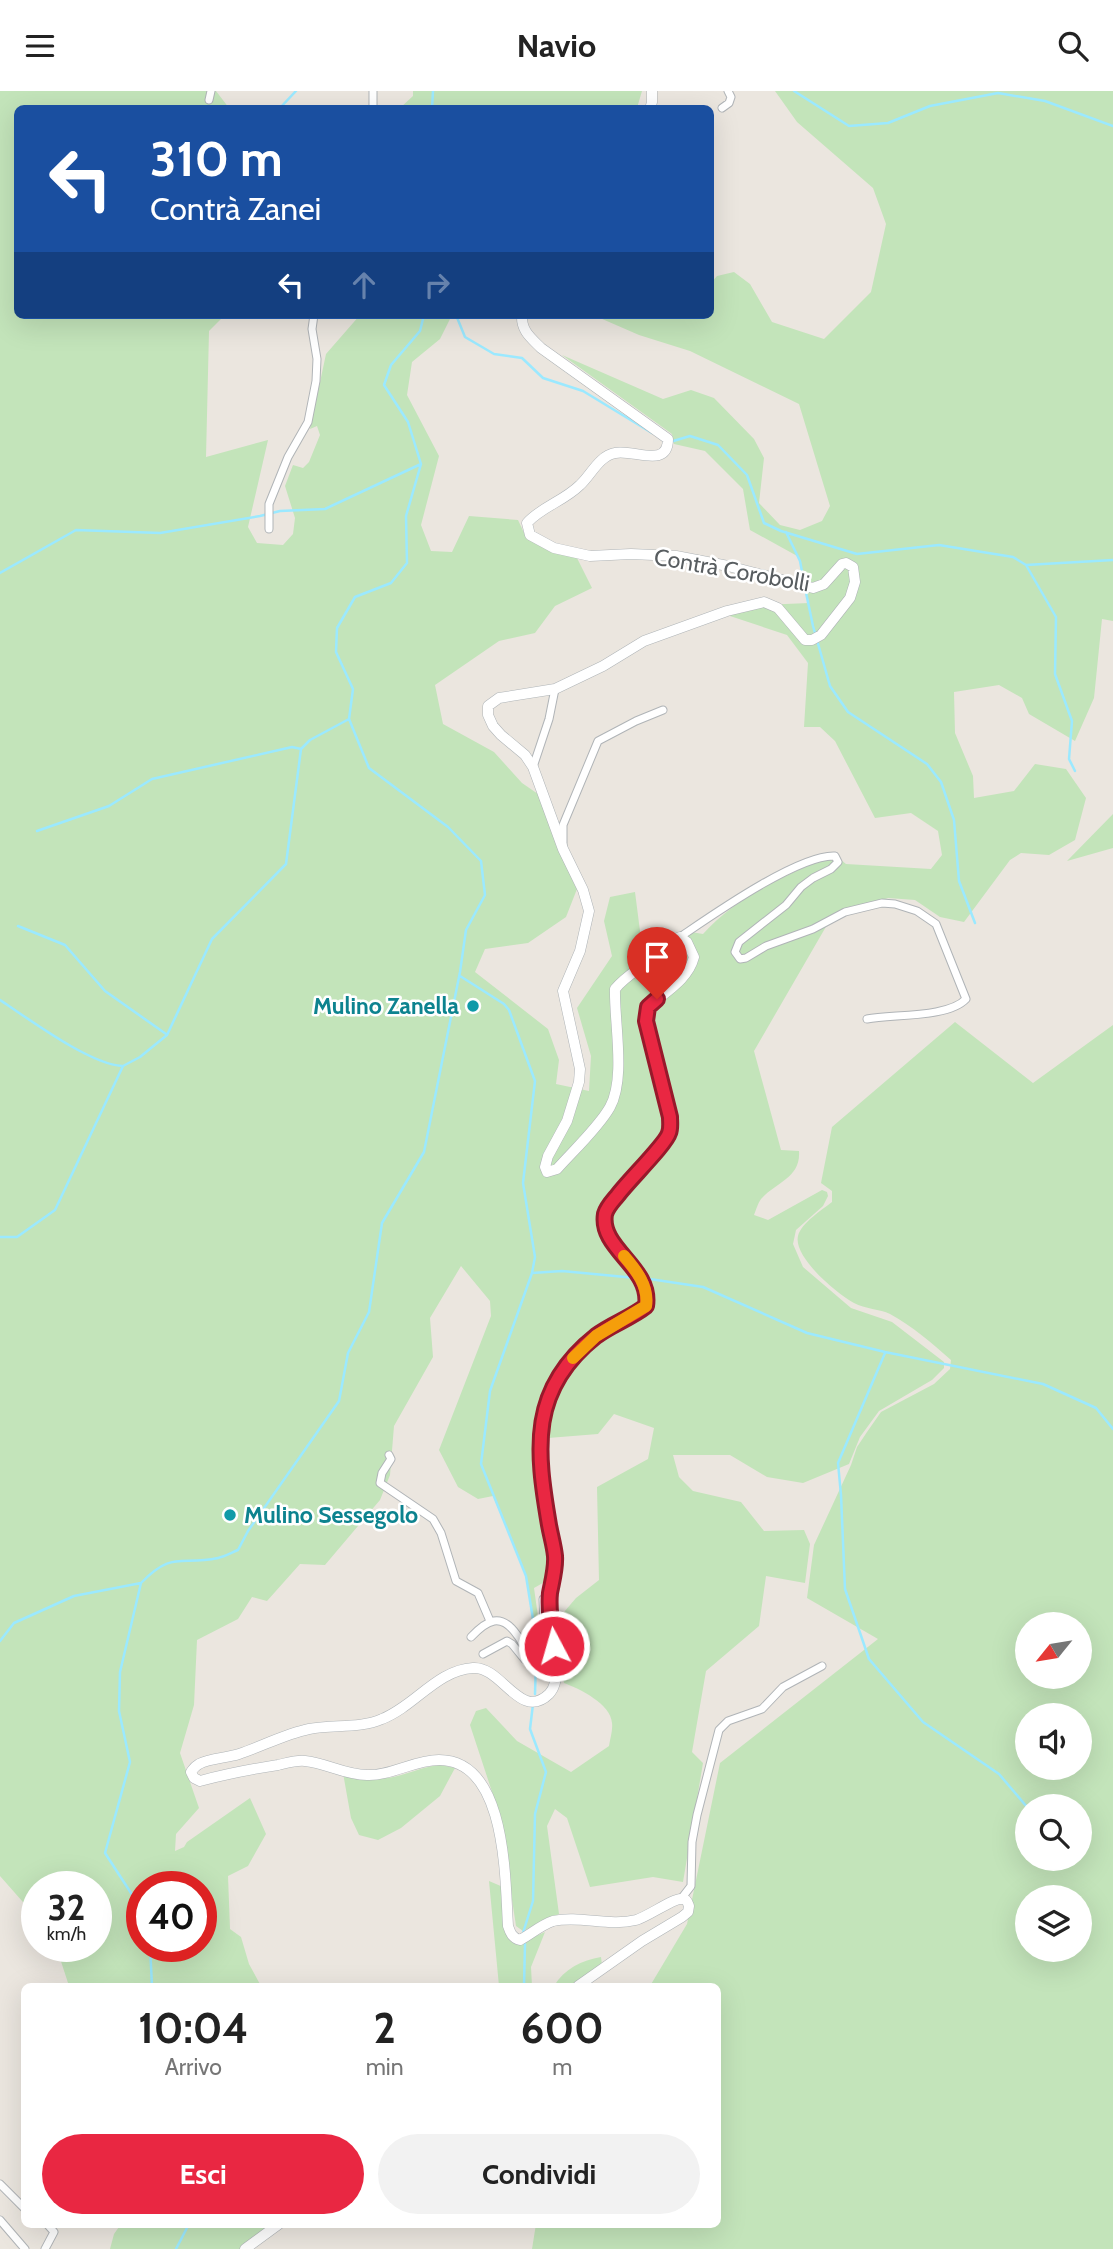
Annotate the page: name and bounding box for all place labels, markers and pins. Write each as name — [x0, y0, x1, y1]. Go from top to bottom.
pin — [627, 927, 687, 999]
place label: Mulino Zanella — [313, 992, 460, 1020]
marker: Mulino Zanella — [465, 998, 481, 1014]
place label: Mulino Sessegolo — [244, 1501, 418, 1529]
marker: Mulino Sessegolo — [222, 1507, 238, 1523]

